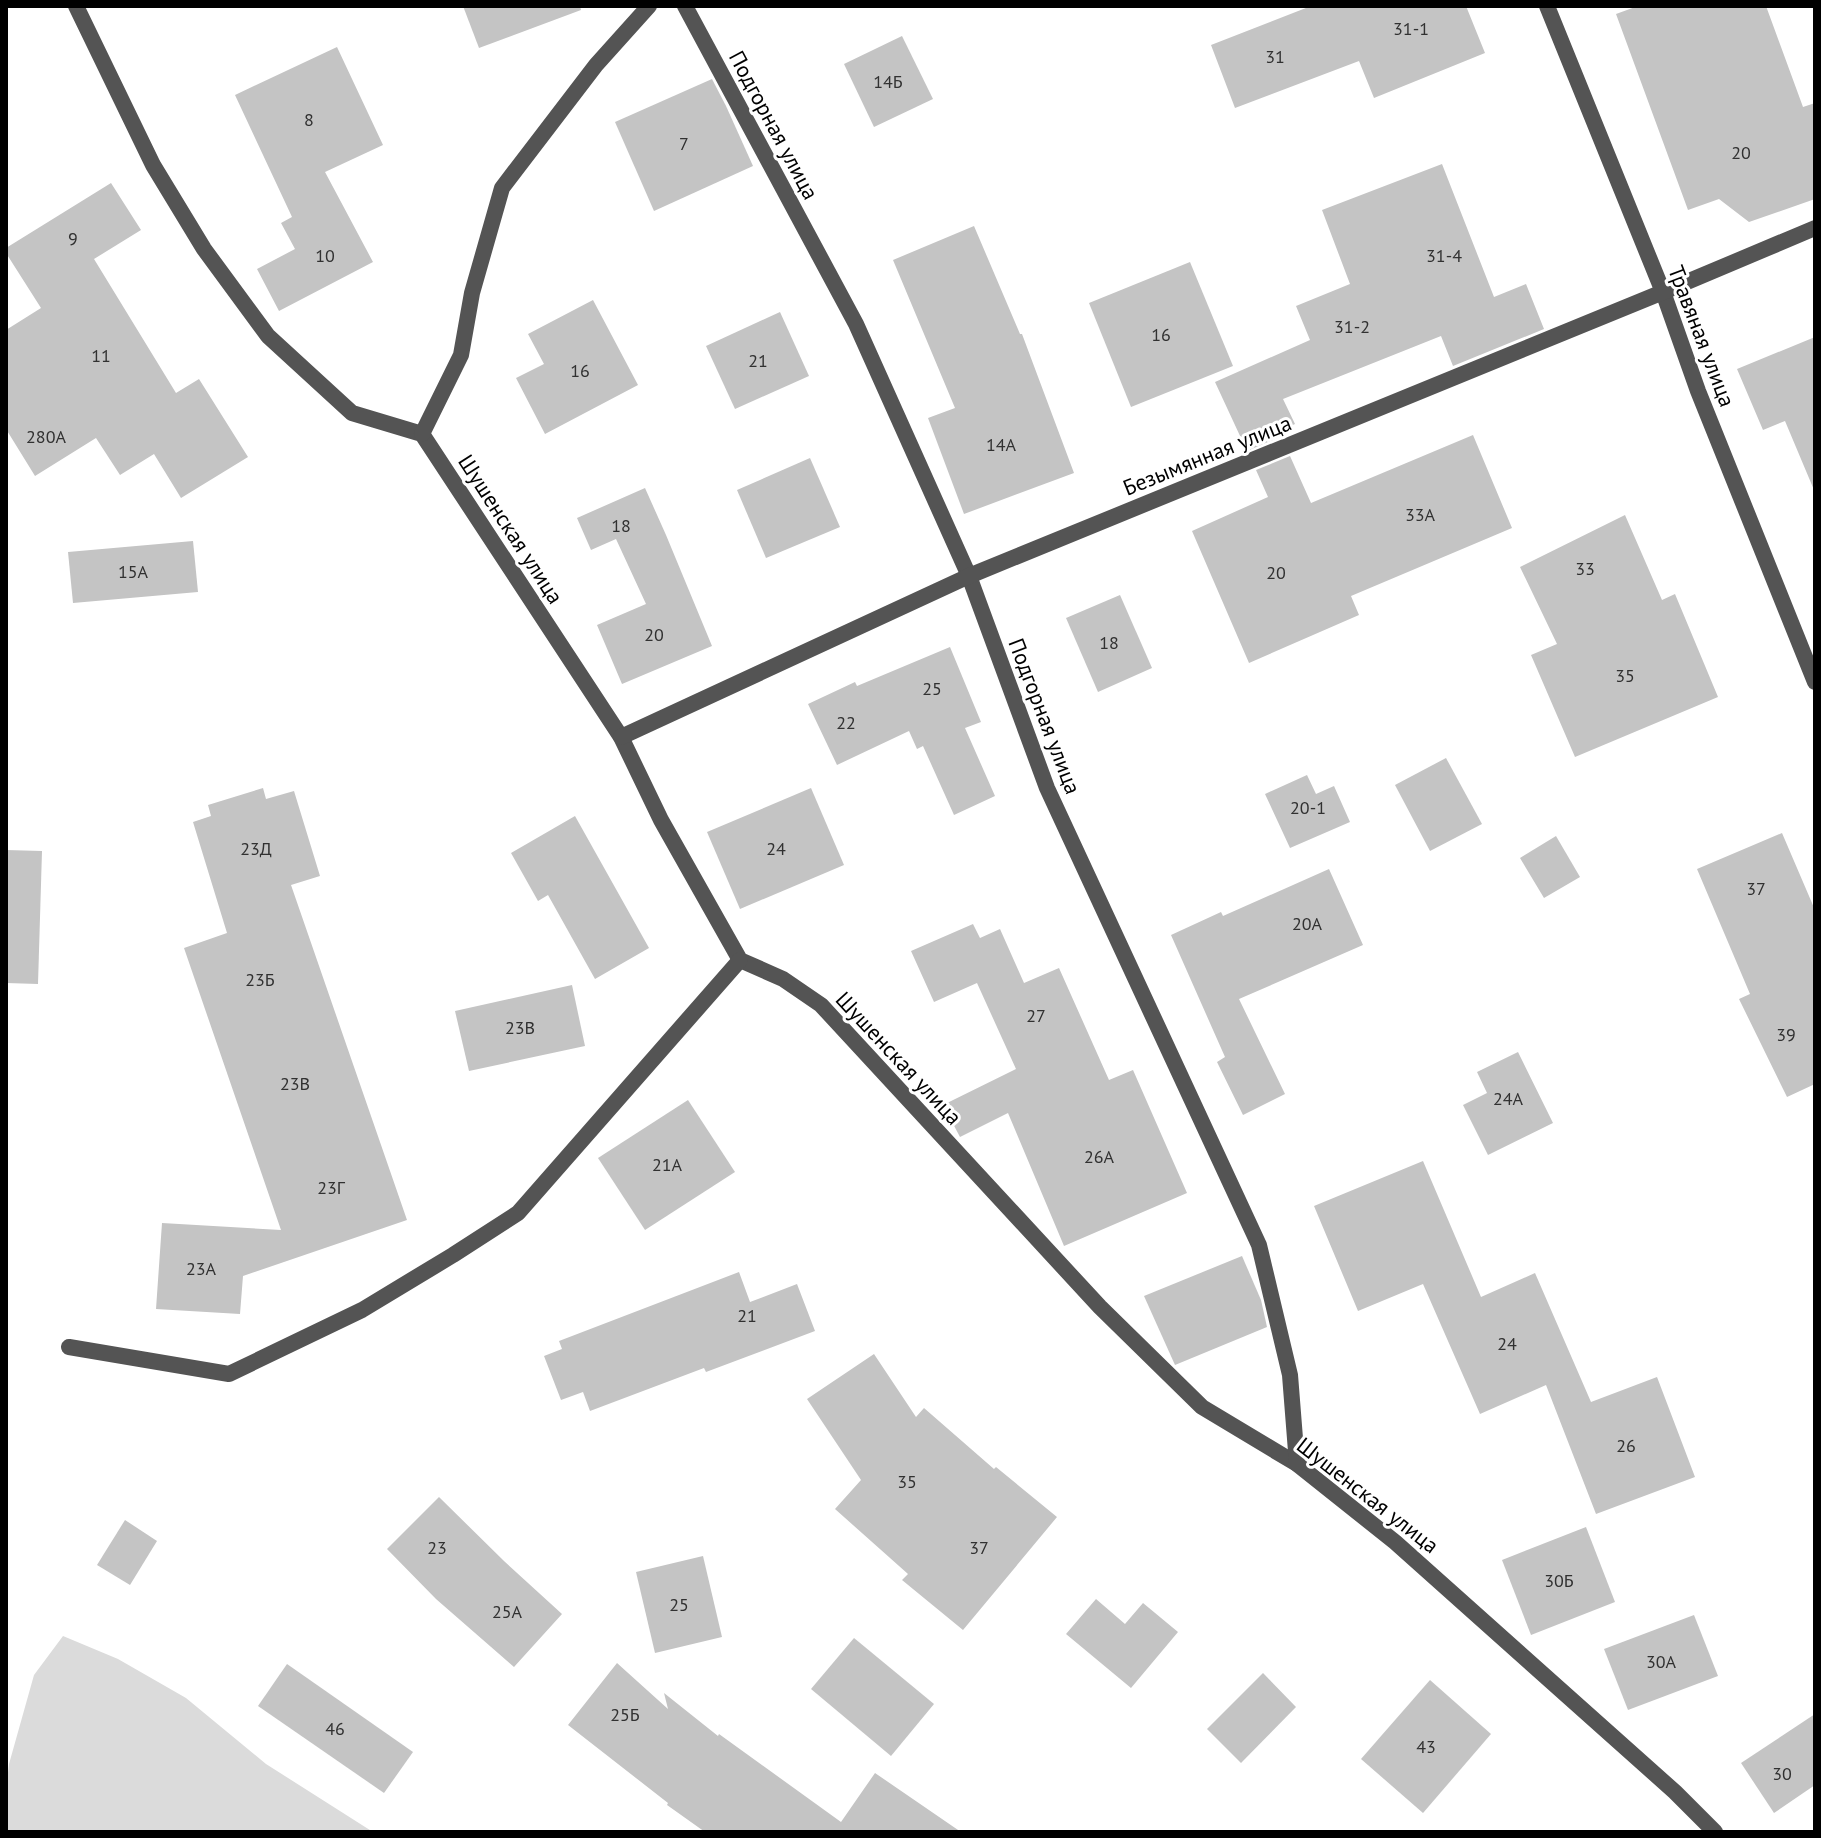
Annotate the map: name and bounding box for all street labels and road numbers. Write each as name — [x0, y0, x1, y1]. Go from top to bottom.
street label: Подгорная улица — [723, 46, 825, 204]
street label: Травяная улица — [1662, 261, 1742, 411]
street label: Безымянная улица — [1119, 408, 1295, 502]
street label: Шушенская улица — [452, 449, 570, 609]
street label: Подгорная улица — [1002, 634, 1088, 798]
street label: Шушенская улица — [830, 985, 968, 1131]
street label: Шушенская улица — [1291, 1431, 1445, 1559]

